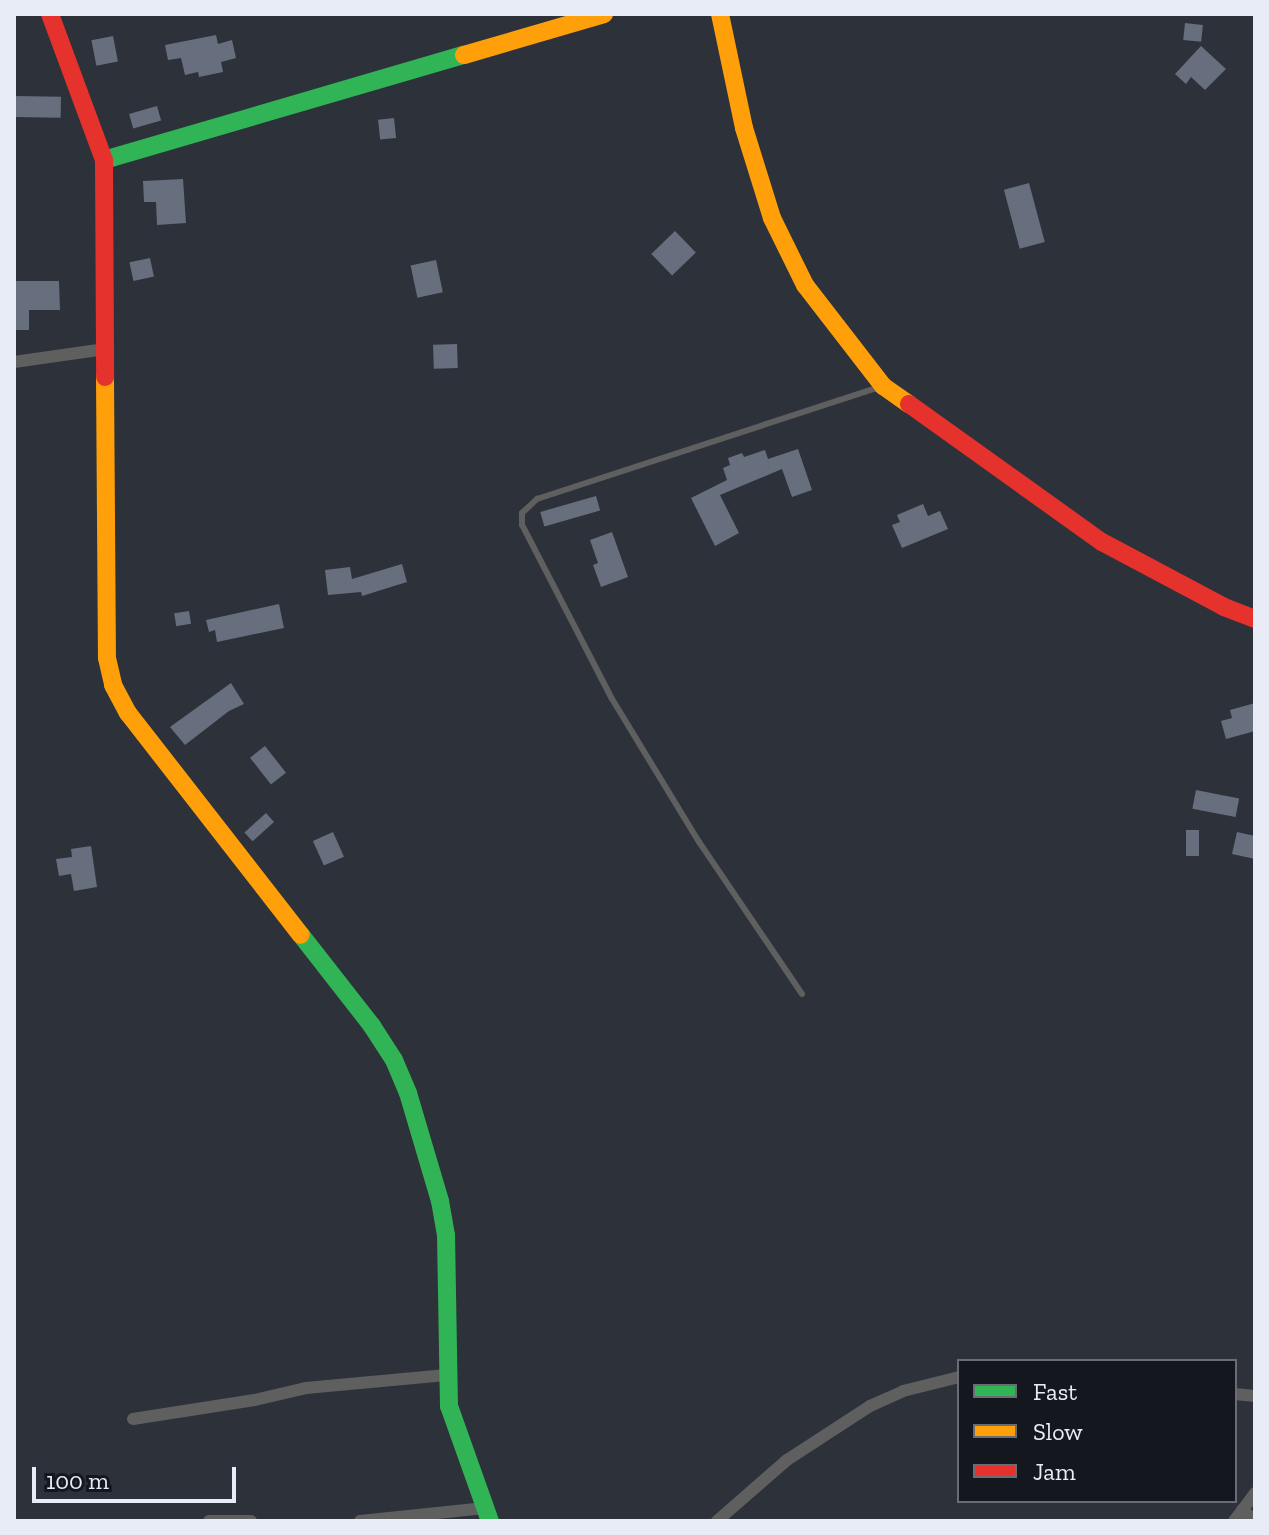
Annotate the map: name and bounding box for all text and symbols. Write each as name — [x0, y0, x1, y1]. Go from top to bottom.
legend — [957, 1359, 1237, 1503]
text: Fast — [1033, 1377, 1077, 1406]
text: Slow — [1033, 1417, 1083, 1446]
scale bar — [36, 1451, 240, 1501]
text: Jam — [1033, 1457, 1076, 1486]
text: 100 m — [46, 1466, 109, 1495]

